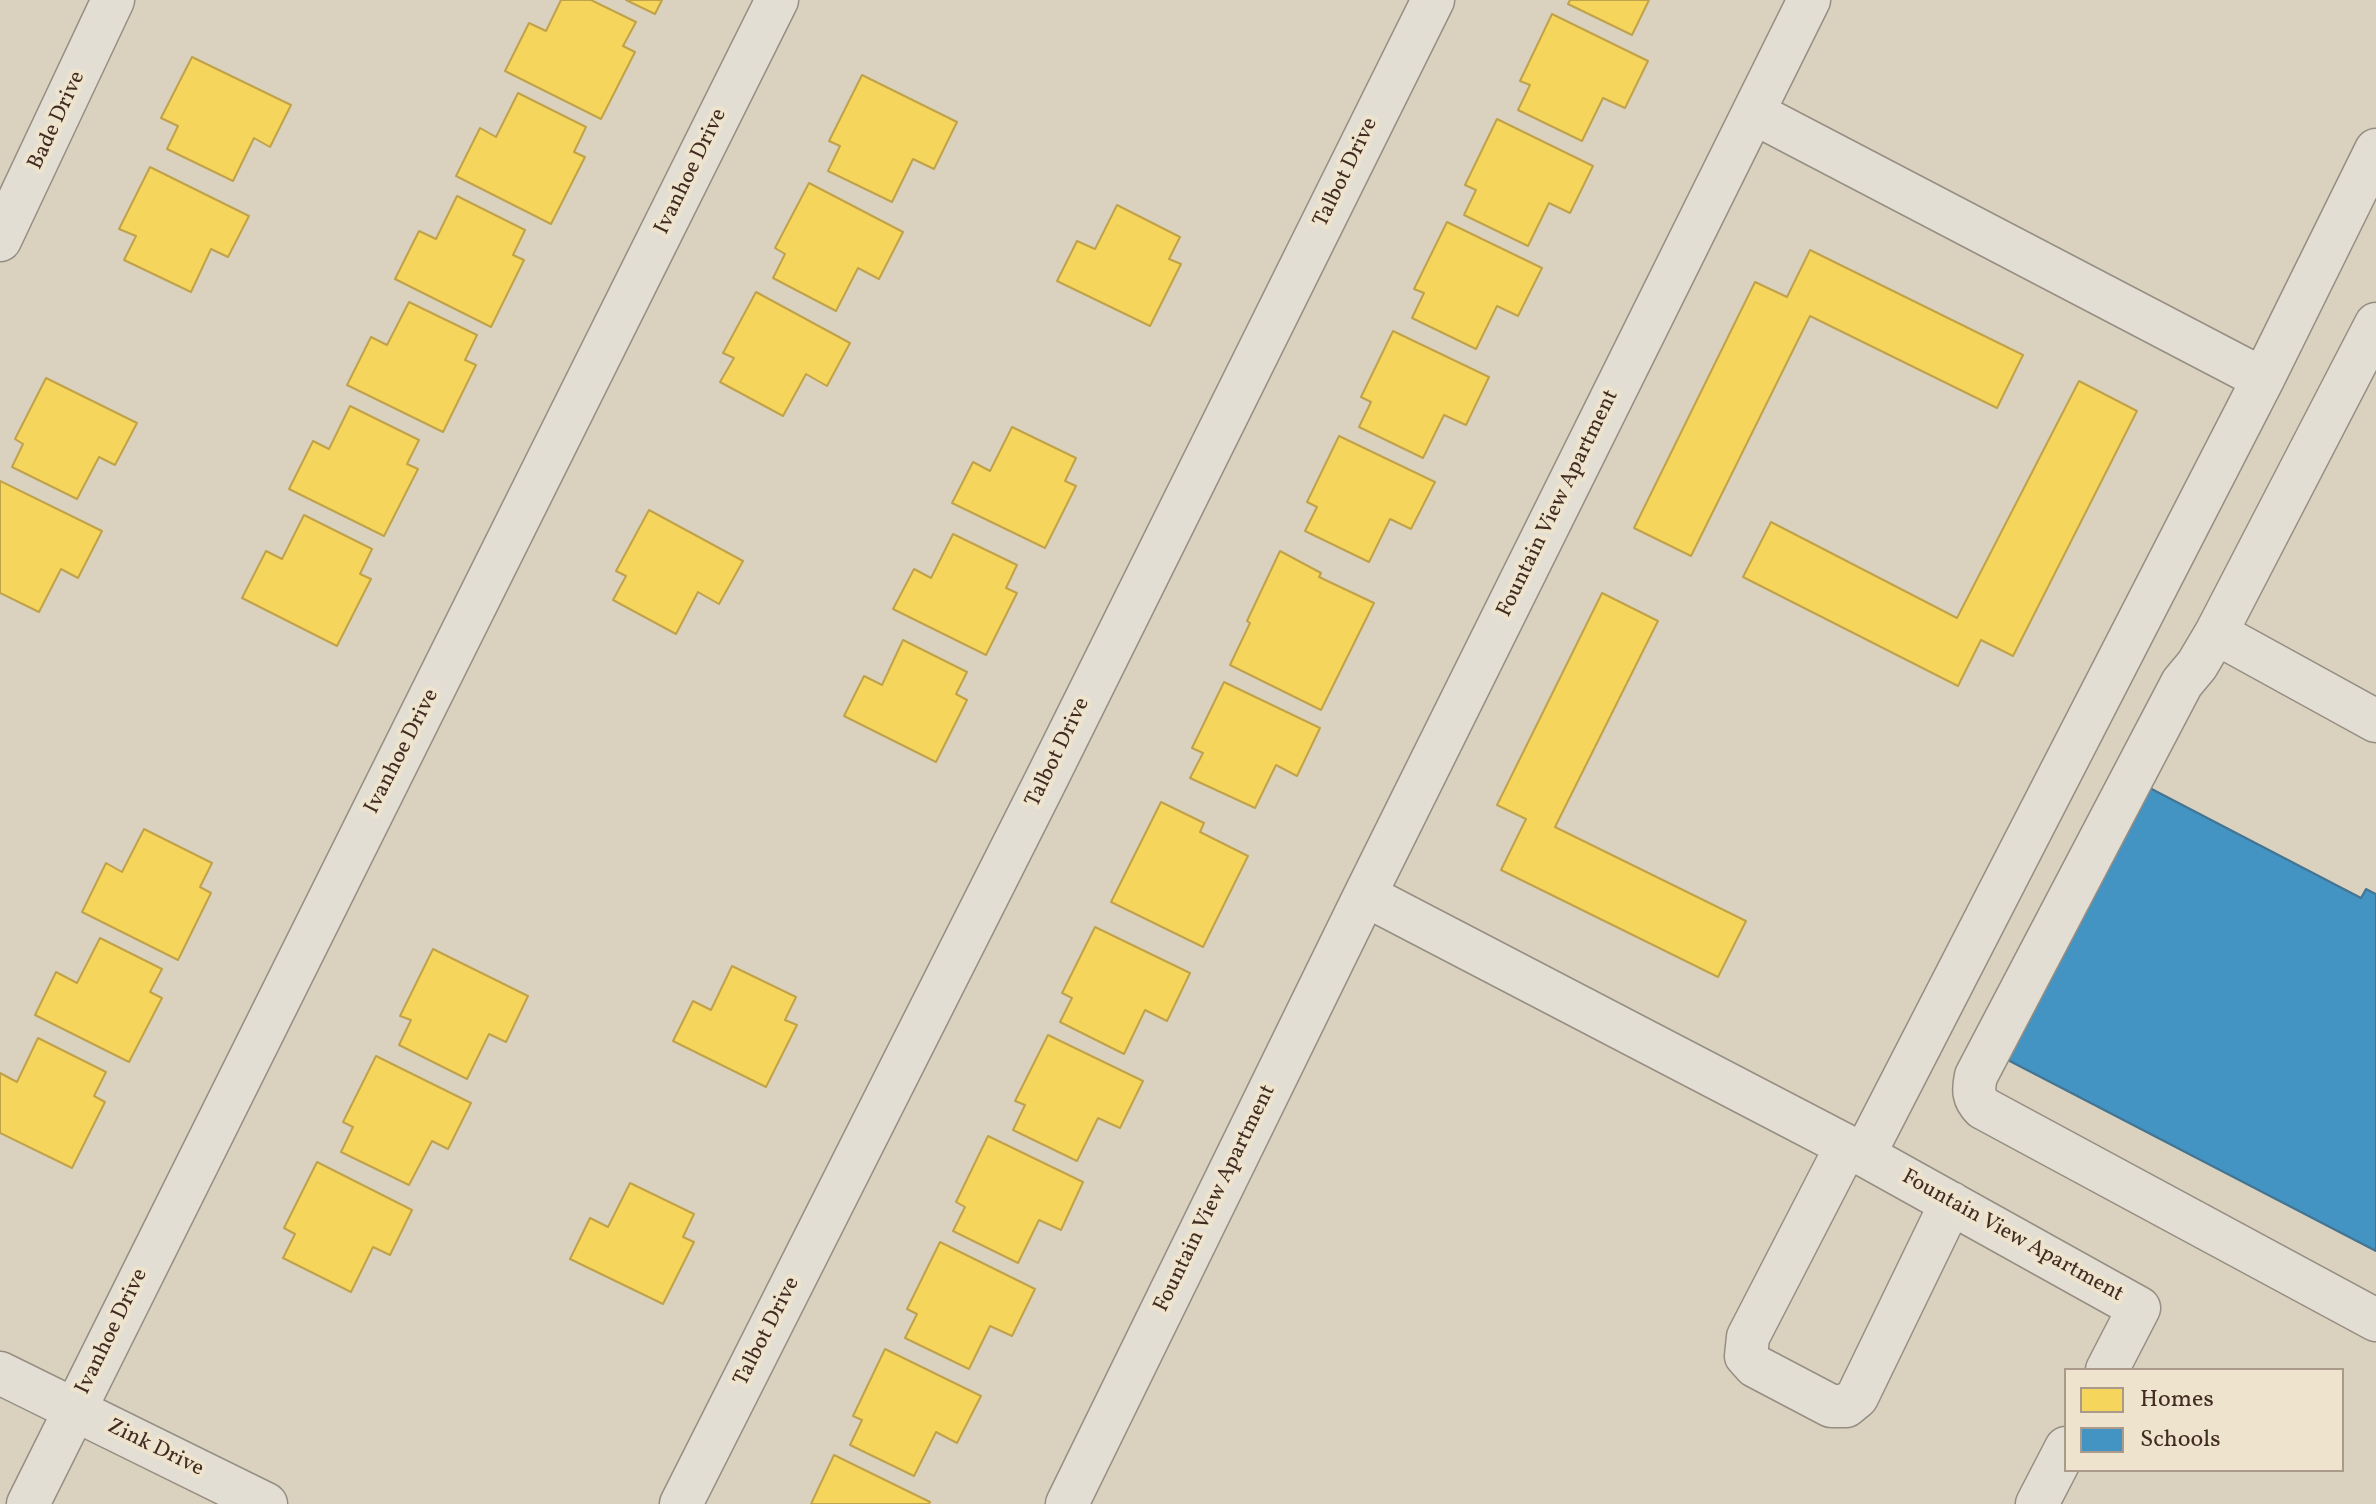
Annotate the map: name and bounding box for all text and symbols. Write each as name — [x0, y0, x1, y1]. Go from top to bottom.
street label: Bade Drive — [24, 68, 92, 174]
street label: Ivanhoe Drive — [650, 105, 734, 239]
street label: Talbot Drive — [1309, 114, 1385, 232]
street label: Fountain View Apartment — [1492, 386, 1626, 622]
street label: Ivanhoe Drive — [360, 685, 446, 819]
street label: Talbot Drive — [1021, 694, 1097, 812]
street label: Fountain View Apartment — [1149, 1081, 1283, 1317]
street label: Fountain View Apartment — [1897, 1165, 2127, 1309]
street label: Ivanhoe Drive — [71, 1265, 155, 1399]
street label: Talbot Drive — [729, 1273, 807, 1391]
legend — [2064, 1368, 2344, 1472]
text: Homes — [2140, 1383, 2214, 1417]
street label: Zink Drive — [103, 1414, 207, 1484]
text: Schools — [2140, 1423, 2220, 1457]

